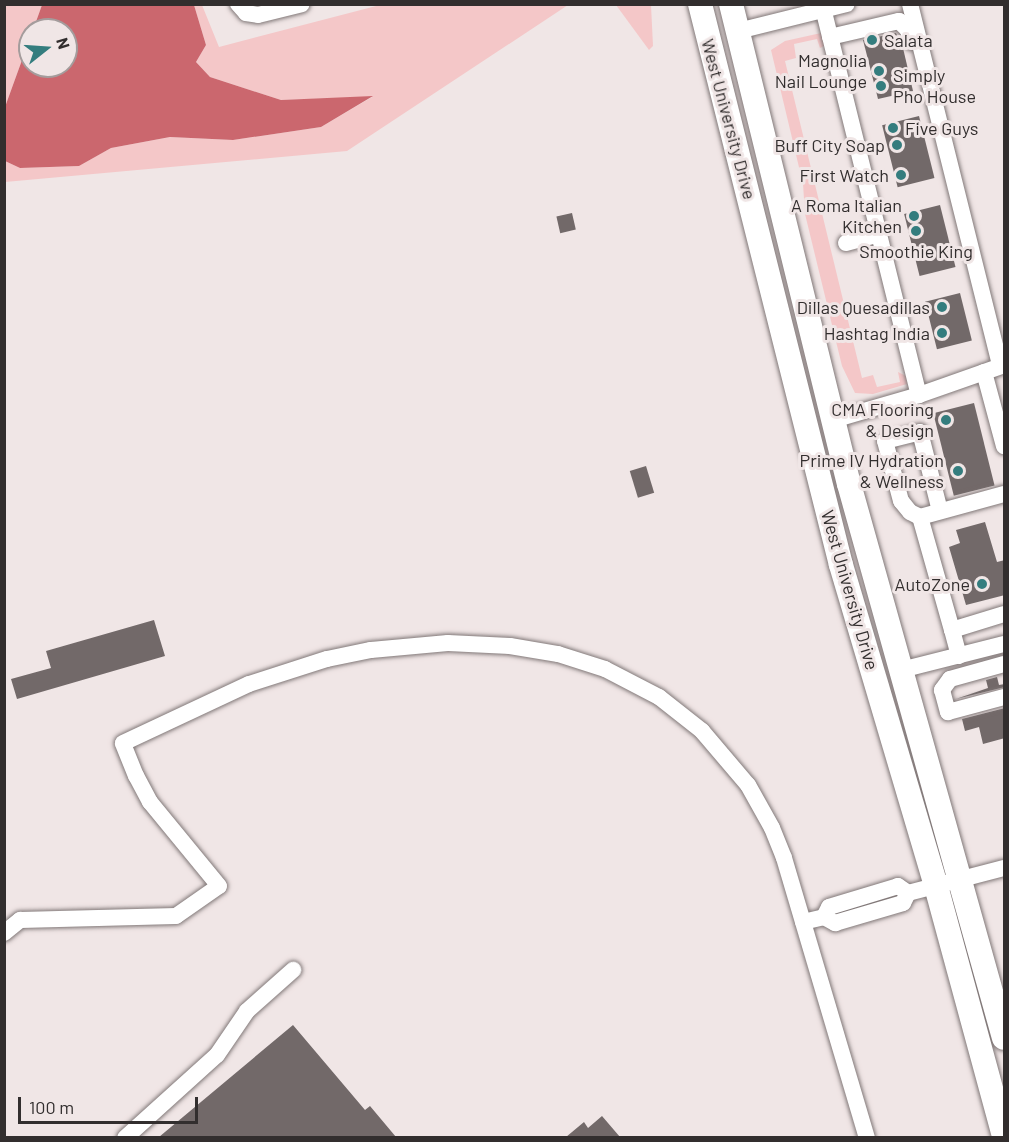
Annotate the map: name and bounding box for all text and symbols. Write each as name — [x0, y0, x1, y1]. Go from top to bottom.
north arrow — [18, 18, 78, 78]
place label: Salata — [884, 29, 933, 51]
marker: Salata — [865, 33, 879, 47]
text: N — [53, 35, 74, 51]
street label: West University Drive — [697, 36, 761, 202]
place label: Magnolia Nail Lounge — [775, 50, 867, 92]
marker: Magnolia Nail Lounge — [872, 64, 886, 78]
place label: Simply Pho House — [893, 65, 976, 107]
marker: Simply Pho House — [874, 79, 888, 93]
place label: Five Guys — [905, 117, 978, 139]
marker: Five Guys — [886, 121, 900, 135]
place label: Buff City Soap — [774, 134, 885, 156]
marker: Buff City Soap — [890, 138, 904, 152]
place label: First Watch — [799, 164, 889, 186]
marker: First Watch — [894, 168, 908, 182]
place label: A Roma Italian Kitchen — [791, 195, 902, 238]
marker: A Roma Italian Kitchen — [907, 209, 921, 223]
marker: Smoothie King — [909, 224, 923, 238]
place label: Smoothie King — [859, 240, 973, 262]
place label: Dillas Quesadillas — [797, 296, 930, 318]
marker: Dillas Quesadillas — [935, 300, 949, 314]
place label: Hashtag India — [824, 322, 930, 344]
marker: Hashtag India — [935, 326, 949, 340]
place label: CMA Flooring & Design — [831, 399, 934, 442]
marker: CMA Flooring & Design — [939, 413, 953, 427]
place label: Prime IV Hydration & Wellness — [799, 450, 944, 492]
marker: Prime IV Hydration & Wellness — [949, 462, 967, 480]
street label: West University Drive — [817, 508, 883, 672]
place label: AutoZone — [894, 573, 970, 595]
marker: AutoZone — [975, 577, 989, 591]
scale bar — [21, 1085, 201, 1123]
text: 100 m — [29, 1096, 74, 1118]

